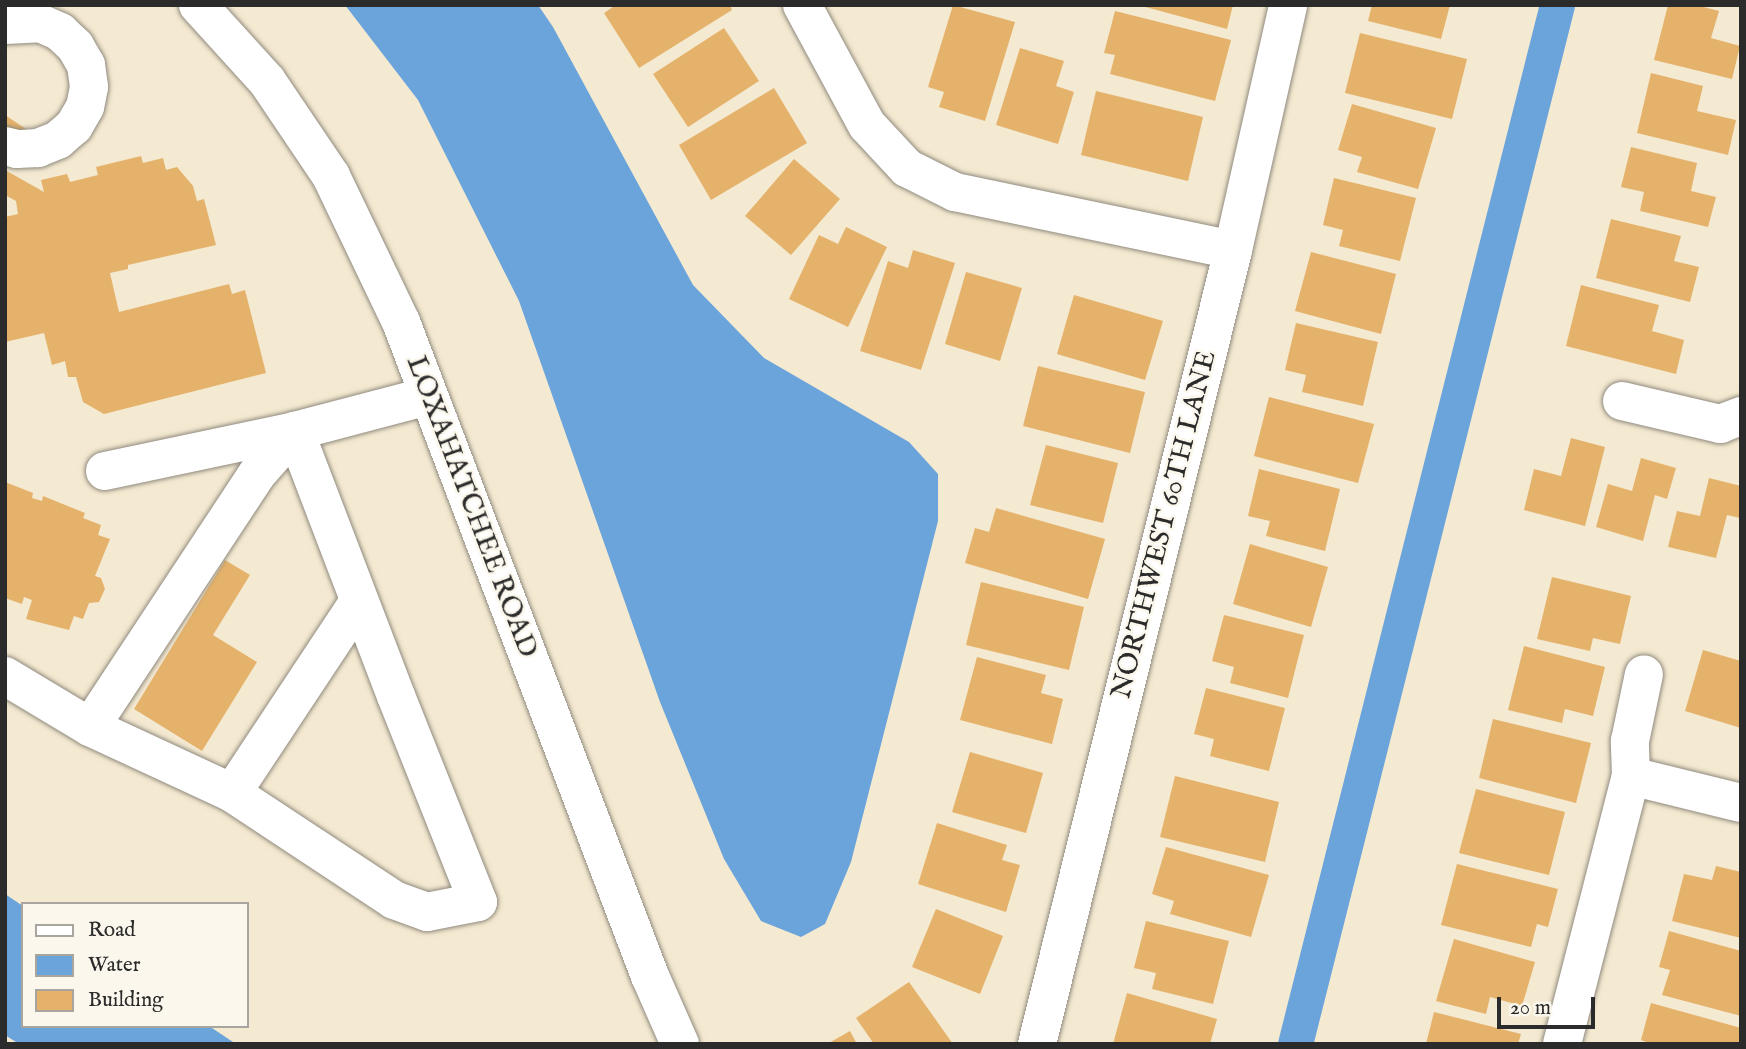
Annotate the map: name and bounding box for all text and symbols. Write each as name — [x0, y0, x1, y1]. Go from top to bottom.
street label: NORTHWEST 60TH LANE — [1105, 348, 1225, 702]
street label: LOXAHATCHEE ROAD — [398, 351, 544, 663]
legend — [21, 902, 248, 1028]
text: Road — [88, 917, 135, 944]
text: Water — [88, 952, 140, 979]
scale bar — [1501, 982, 1599, 1026]
text: Building — [88, 987, 163, 1014]
text: 20 m — [1510, 995, 1551, 1022]

